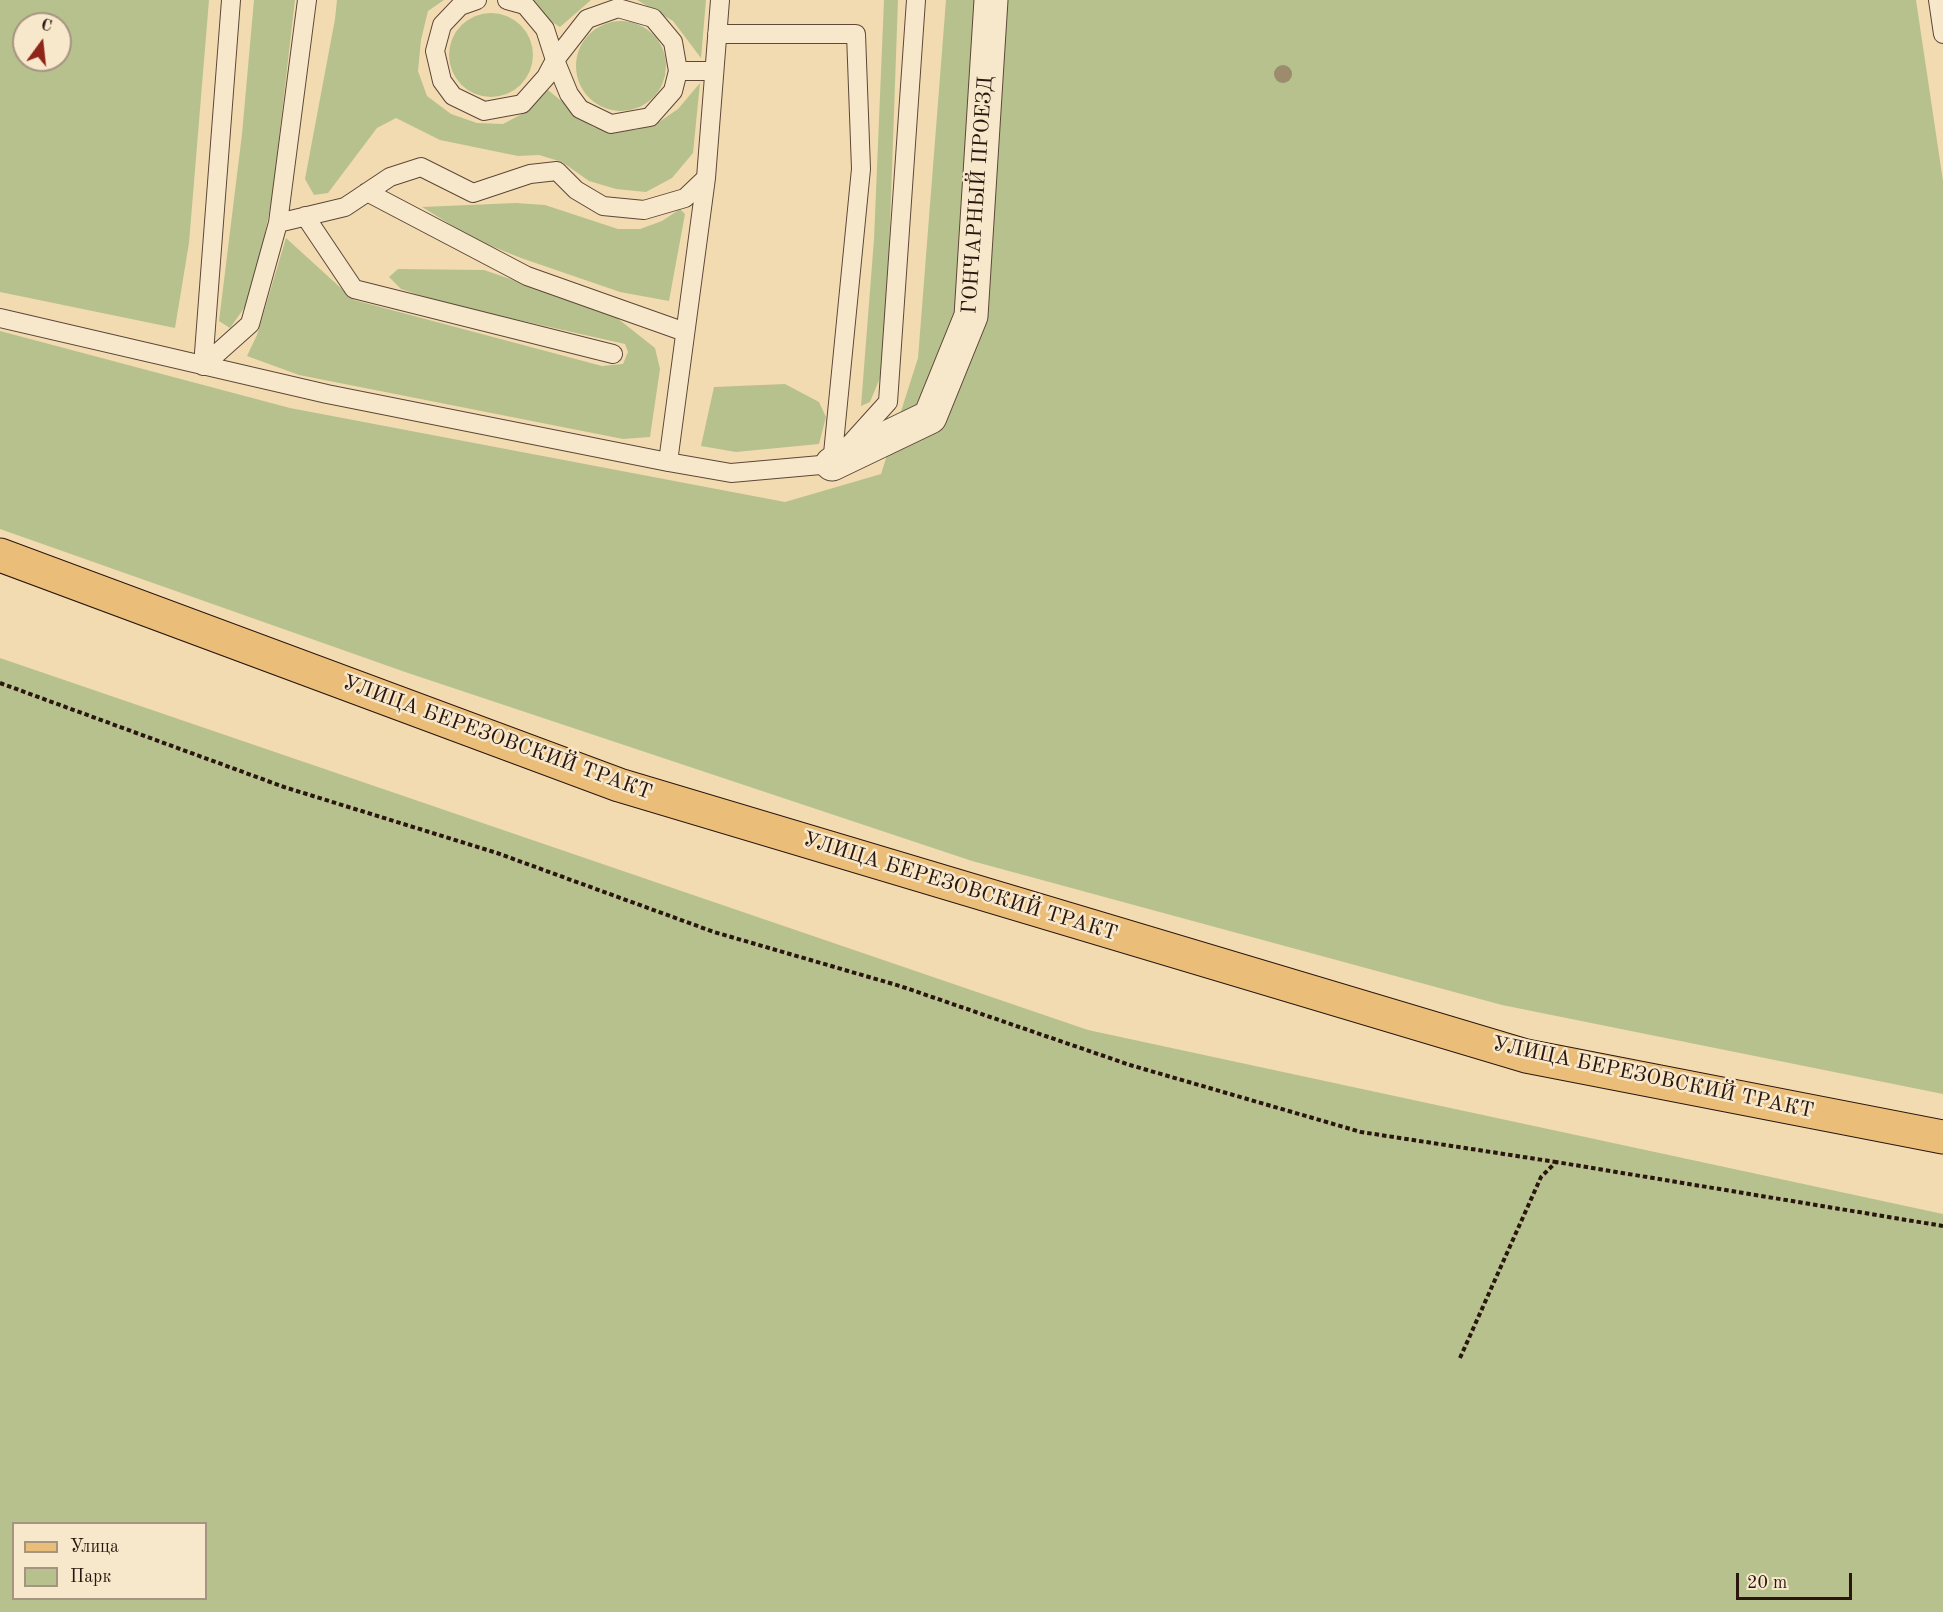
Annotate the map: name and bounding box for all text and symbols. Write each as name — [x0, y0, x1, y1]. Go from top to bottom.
north arrow — [12, 12, 72, 72]
text: С — [39, 17, 53, 36]
street label: ГОНЧАРНЫЙ ПРОЕЗД — [957, 75, 999, 315]
street label: УЛИЦА БЕРЕЗОВСКИЙ ТРАКТ — [339, 670, 655, 806]
street label: УЛИЦА БЕРЕЗОВСКИЙ ТРАКТ — [800, 827, 1120, 947]
street label: УЛИЦА БЕРЕЗОВСКИЙ ТРАКТ — [1490, 1032, 1816, 1124]
legend — [12, 1522, 207, 1600]
text: Улица — [70, 1538, 119, 1556]
scale bar — [1739, 1561, 1854, 1599]
text: Парк — [70, 1568, 111, 1586]
text: 20 m — [1747, 1574, 1787, 1592]

